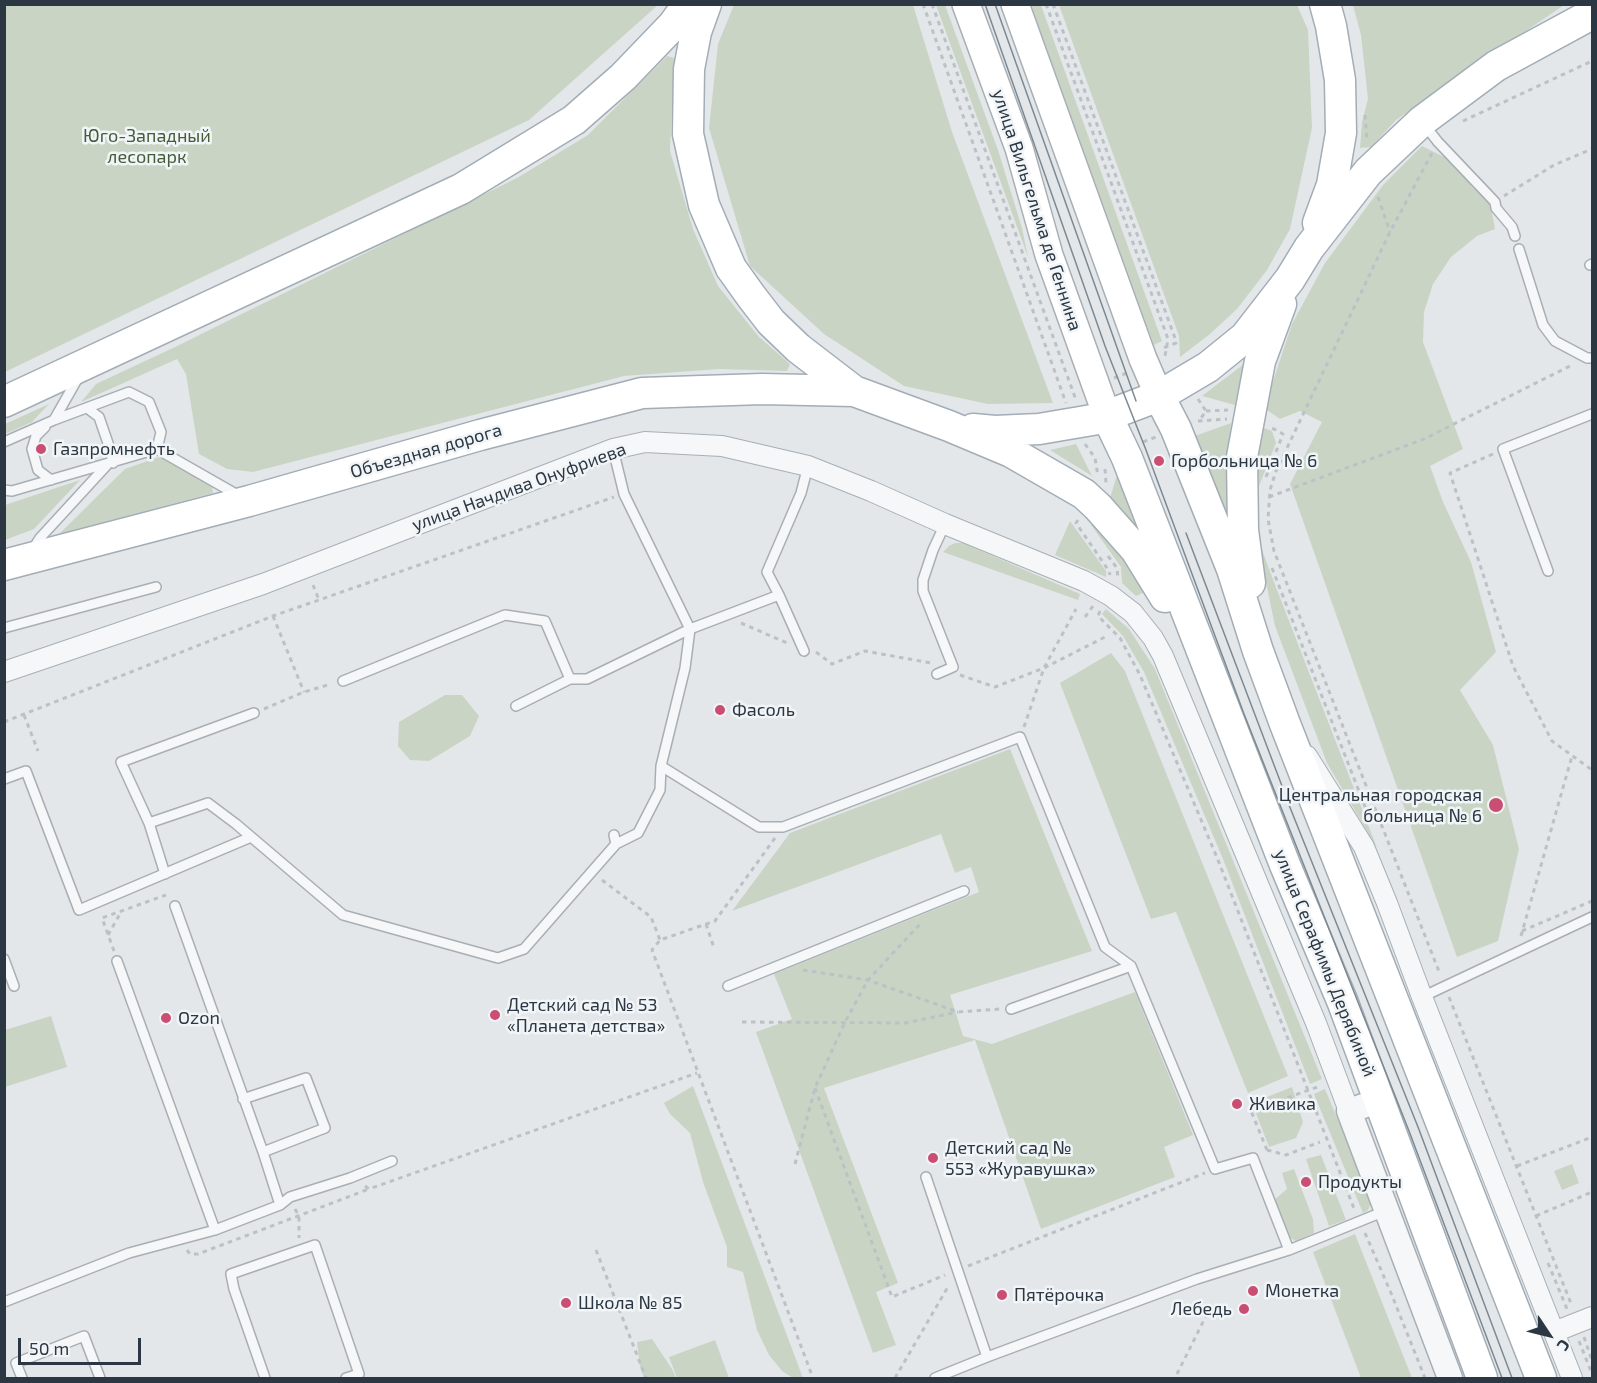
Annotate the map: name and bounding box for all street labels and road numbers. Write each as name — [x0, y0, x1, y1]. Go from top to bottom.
street label: улица Вильгельма де Геннина — [988, 87, 1086, 333]
street label: Объездная дорога — [348, 419, 504, 483]
street label: улица Начдива Онуфриева — [409, 438, 629, 536]
street label: улица Серафимы Дерябиной — [1269, 846, 1381, 1080]

